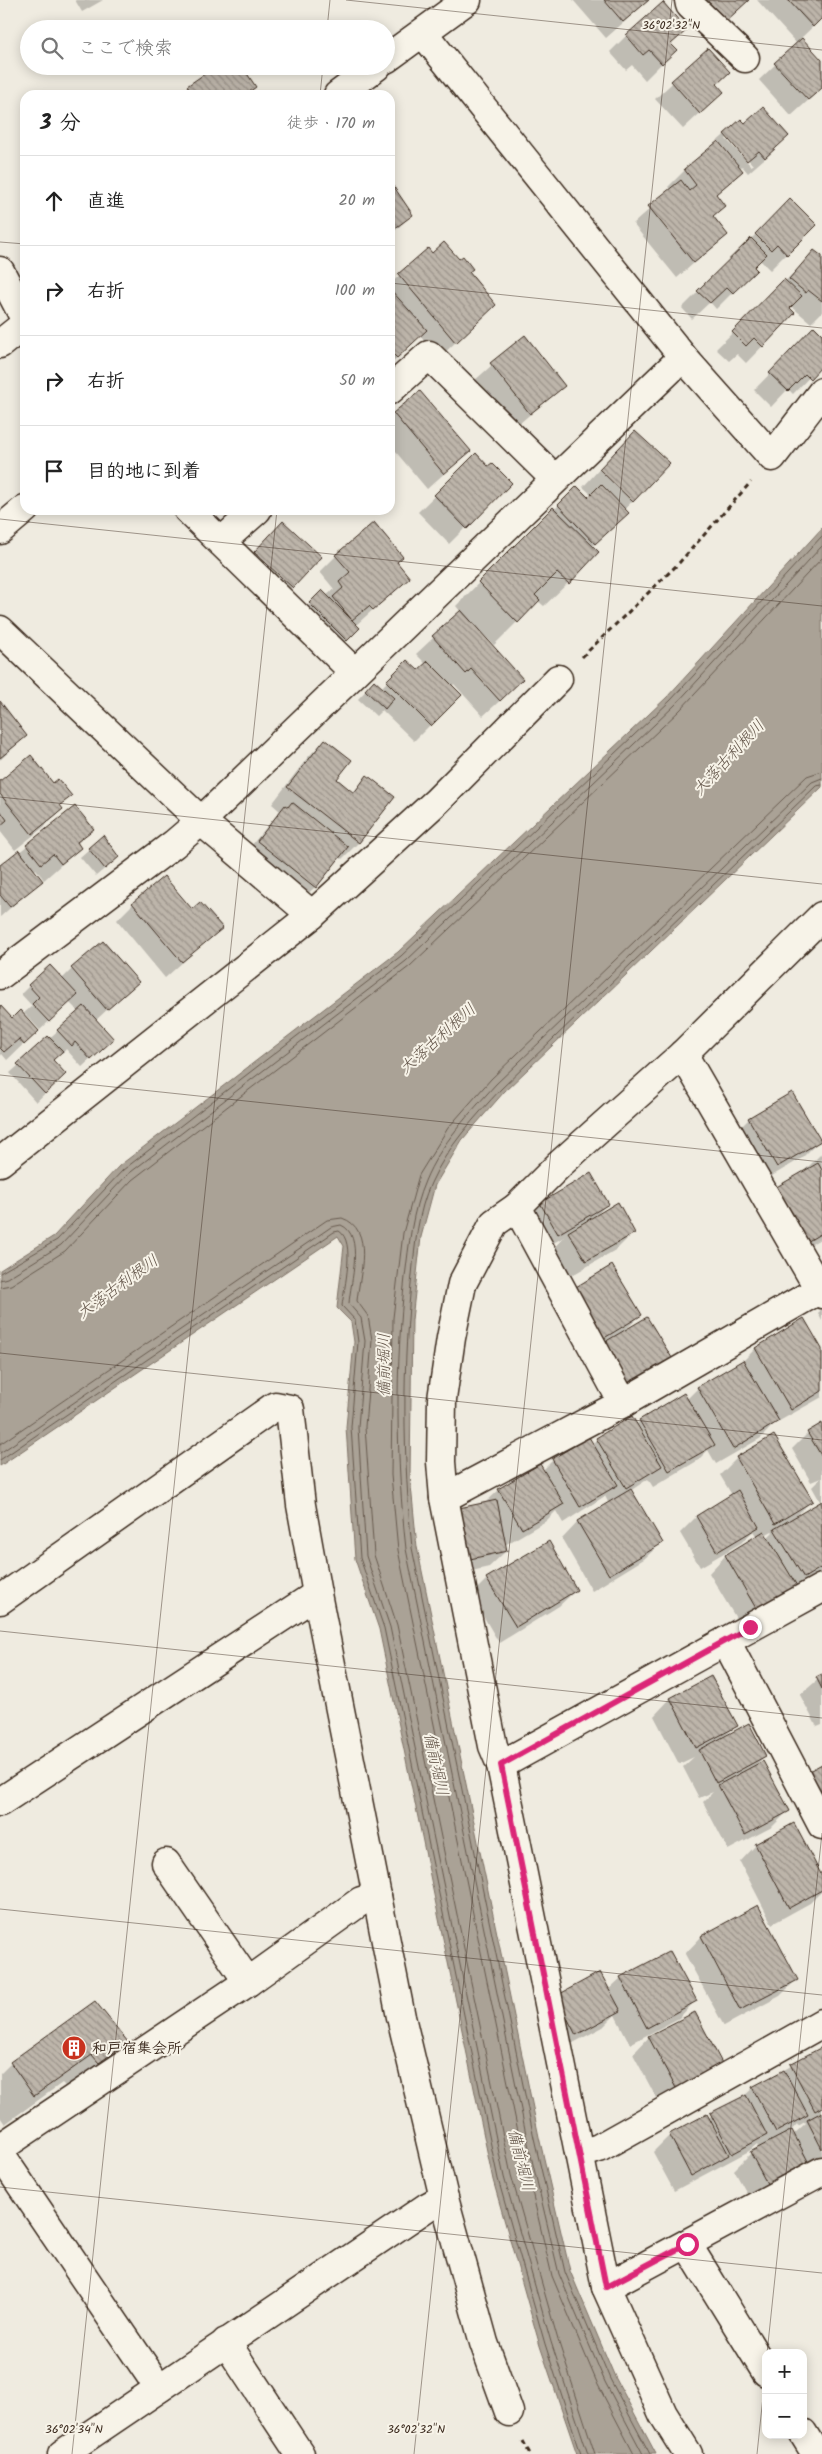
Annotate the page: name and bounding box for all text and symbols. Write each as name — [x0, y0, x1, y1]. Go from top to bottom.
text: 36°02'32"N — [642, 16, 700, 35]
search box — [20, 20, 395, 75]
icon: search — [38, 34, 66, 62]
text: ここで検索 — [78, 34, 173, 64]
text: 3 分 — [40, 107, 81, 140]
text: 徒歩 · 170 m — [287, 111, 375, 136]
icon: ahead — [40, 187, 68, 215]
text: 直進 — [87, 187, 125, 217]
text: 20 m — [339, 188, 375, 213]
icon: right — [40, 277, 68, 305]
text: 右折 — [87, 277, 125, 307]
text: 100 m — [335, 278, 375, 303]
icon: right — [40, 367, 68, 395]
text: 右折 — [87, 367, 125, 397]
text: 50 m — [339, 368, 375, 393]
icon: arrive — [40, 457, 68, 485]
text: 目的地に到着 — [87, 457, 201, 487]
water label: 大落古利根川 — [687, 714, 771, 802]
water label: 大落古利根川 — [394, 998, 482, 1081]
water label: 大落古利根川 — [72, 1249, 164, 1326]
water label: 備前堀川 — [372, 1333, 397, 1397]
route end — [739, 1616, 762, 1639]
water label: 備前堀川 — [417, 1730, 454, 1798]
building icon: 和戸宿集会所 — [61, 2035, 87, 2061]
place label: 和戸宿集会所 — [92, 2037, 182, 2061]
water label: 備前堀川 — [501, 2126, 540, 2194]
route start — [676, 2233, 699, 2256]
map controls — [762, 2349, 807, 2439]
button: + — [762, 2349, 807, 2394]
button: − — [762, 2394, 807, 2439]
text: 36°02'34"N — [45, 2420, 103, 2439]
text: 36°02'32"N — [387, 2420, 445, 2439]

